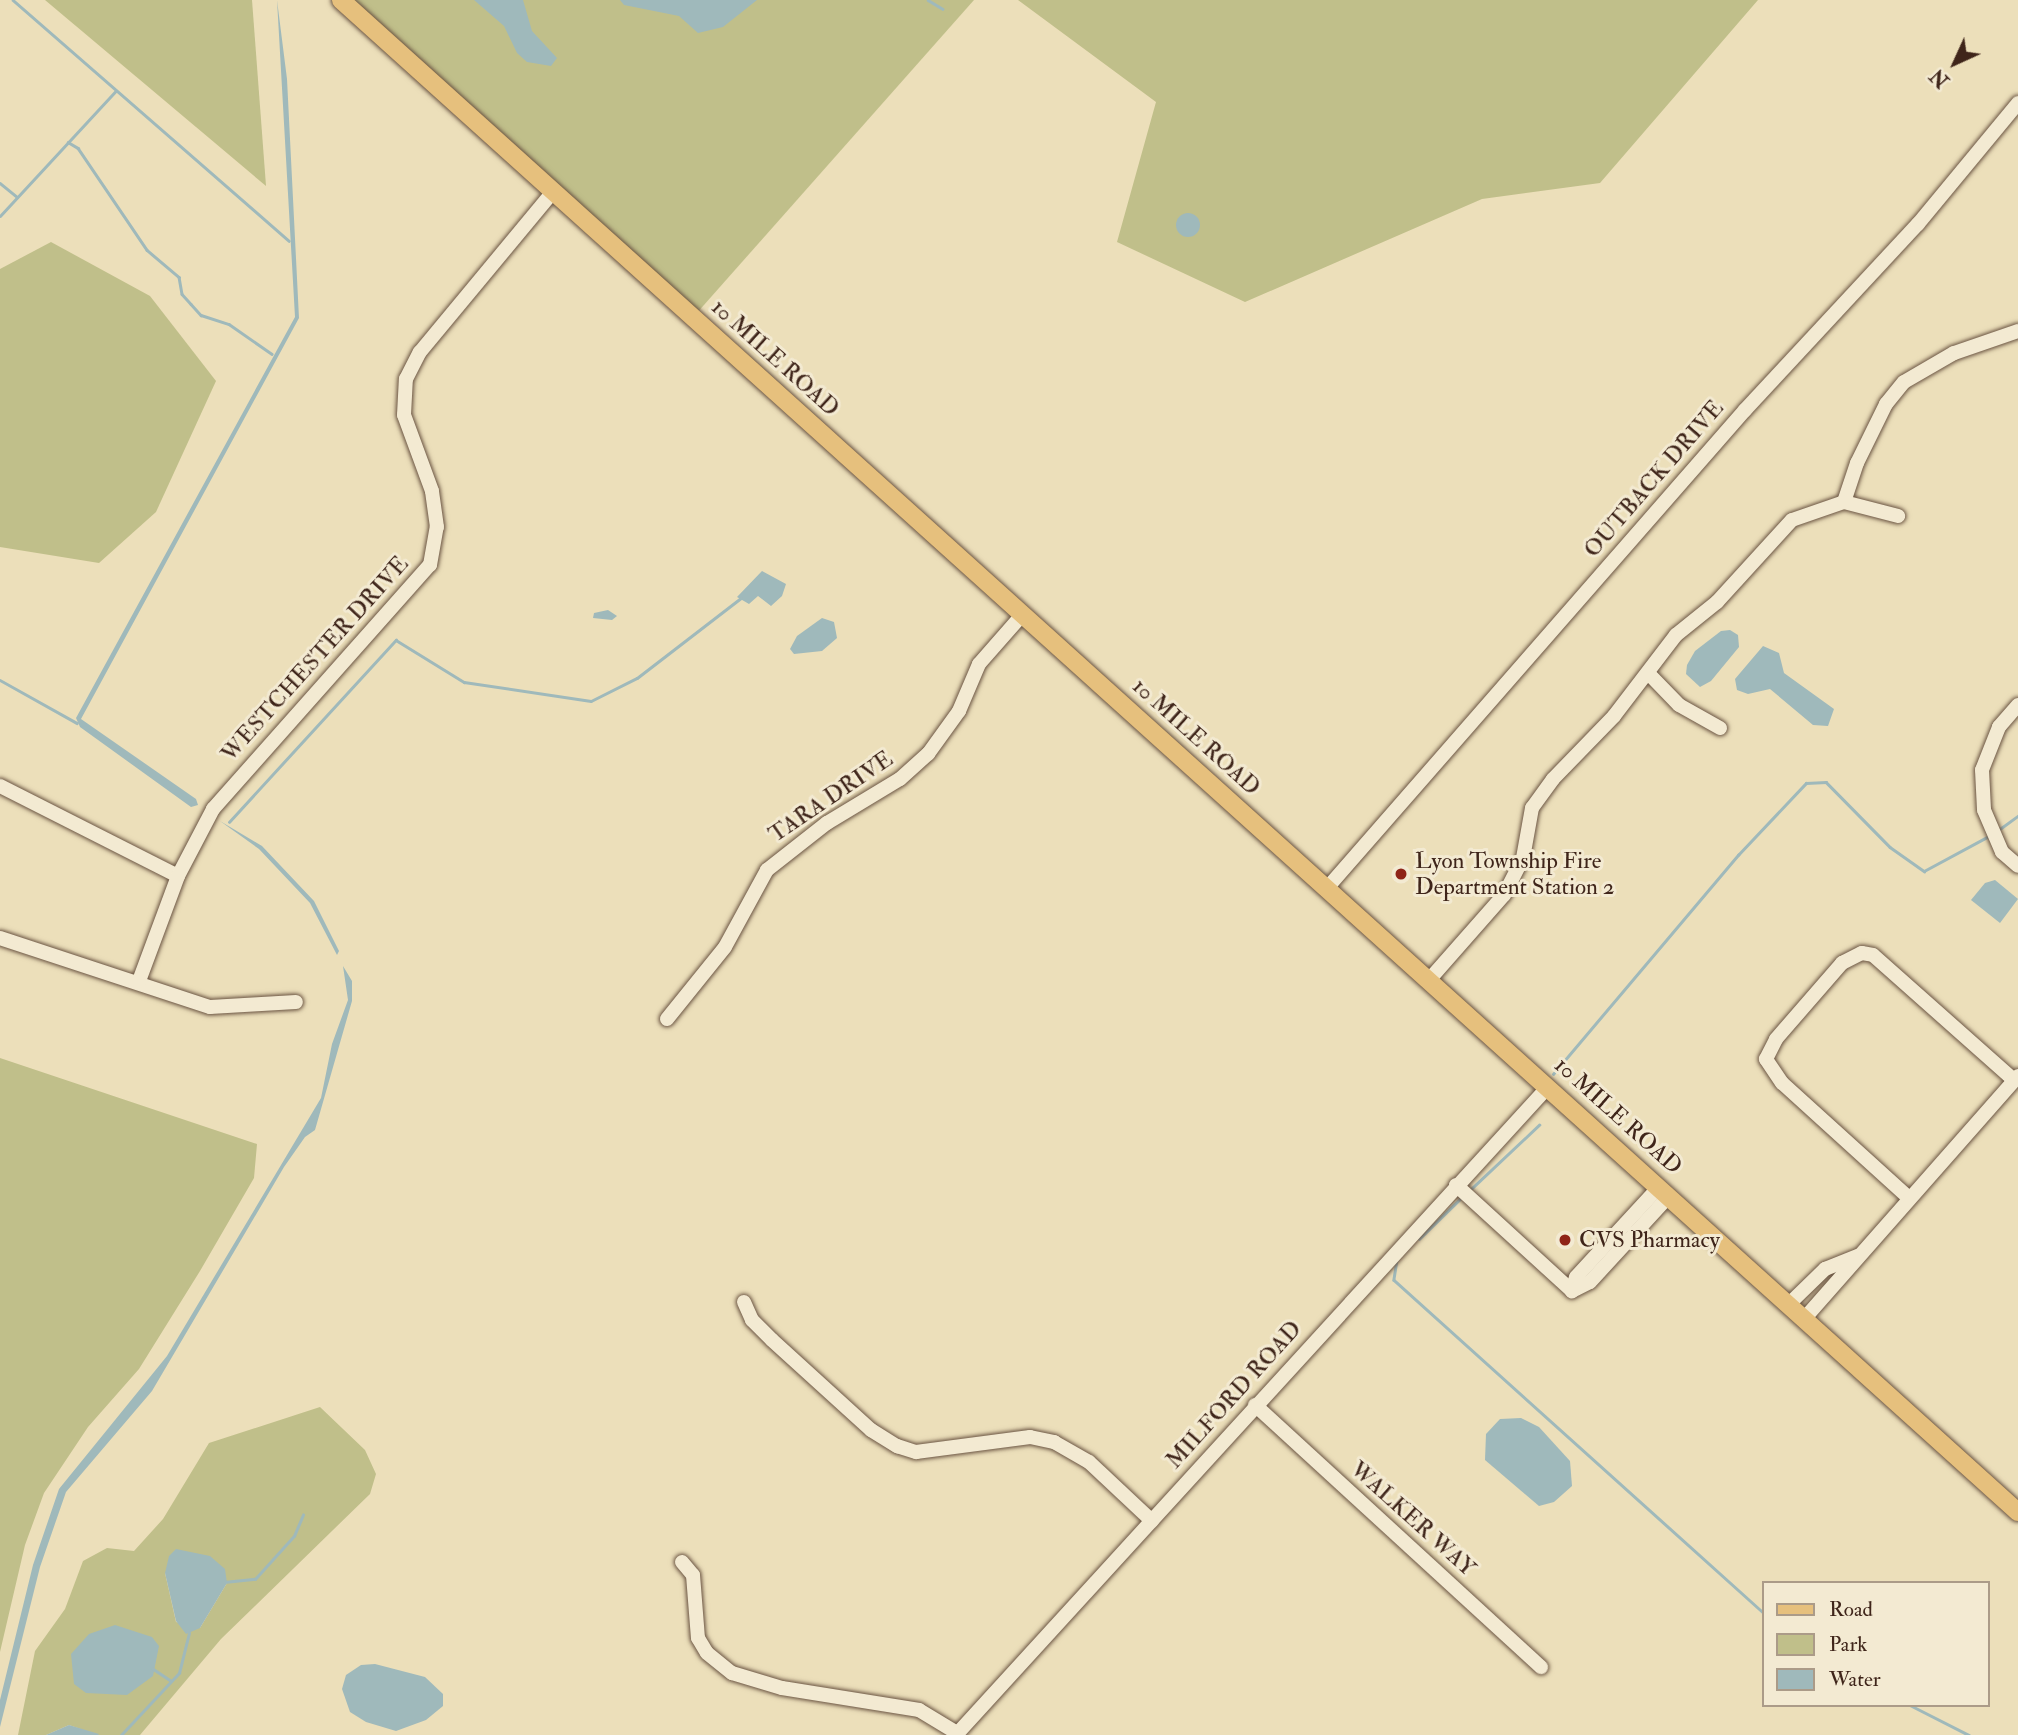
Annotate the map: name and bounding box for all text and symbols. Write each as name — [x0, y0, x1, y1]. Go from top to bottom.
north arrow — [1920, 28, 1990, 98]
text: N — [1926, 63, 1955, 92]
street label: 10 MILE ROAD — [706, 294, 844, 422]
street label: OUTBACK DRIVE — [1578, 395, 1730, 563]
street label: WESTCHESTER DRIVE — [215, 551, 415, 767]
street label: 10 MILE ROAD — [1127, 673, 1265, 801]
street label: TARA DRIVE — [764, 745, 898, 849]
place label: Lyon Township Fire Department Station 2 — [1415, 847, 1614, 901]
marker: Lyon Township Fire Department Station 2 — [1393, 866, 1409, 882]
street label: 10 MILE ROAD — [1549, 1052, 1687, 1180]
place label: CVS Pharmacy — [1579, 1226, 1720, 1254]
marker: CVS Pharmacy — [1557, 1232, 1573, 1248]
street label: MILFORD ROAD — [1161, 1316, 1307, 1474]
street label: WALKER WAY — [1345, 1455, 1481, 1583]
legend — [1762, 1581, 1990, 1707]
text: Road — [1829, 1596, 1873, 1623]
text: Park — [1829, 1631, 1867, 1658]
text: Water — [1829, 1666, 1881, 1693]

